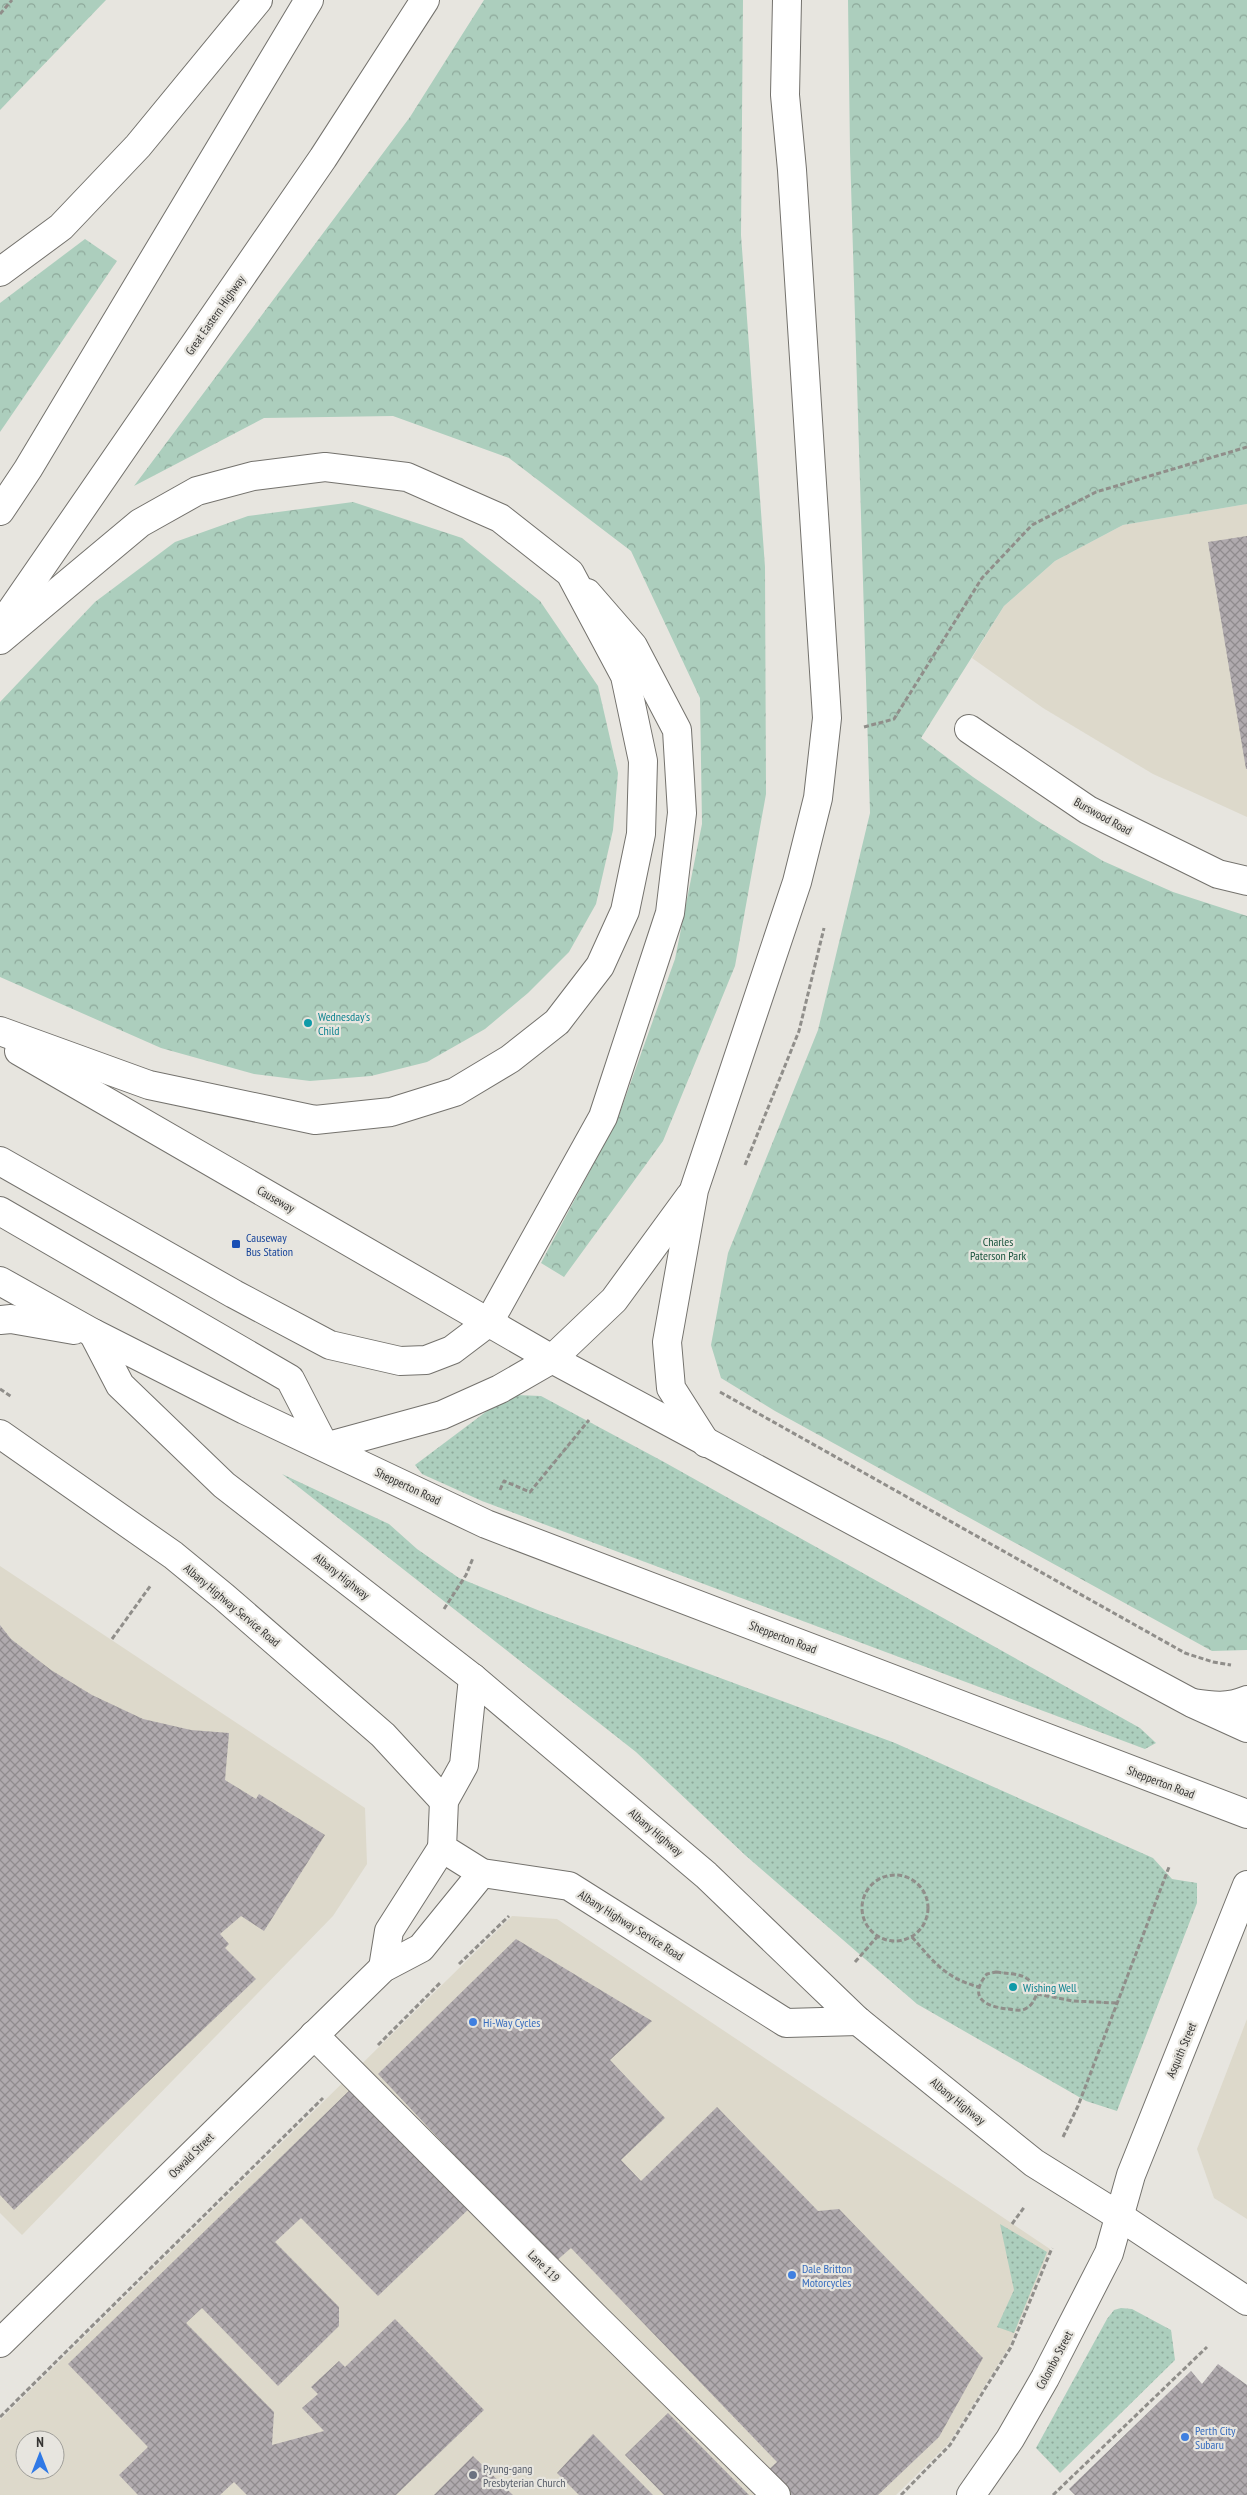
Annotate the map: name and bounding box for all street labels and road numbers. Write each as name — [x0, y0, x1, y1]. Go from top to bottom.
street label: Great Eastern Highway — [182, 272, 248, 358]
street label: Burswood Road — [1071, 794, 1135, 838]
street label: Causeway — [255, 1182, 298, 1216]
street label: Shepperton Road — [373, 1464, 443, 1508]
street label: Albany Highway — [311, 1550, 373, 1603]
street label: Albany Highway Service Road — [181, 1560, 283, 1650]
street label: Shepperton Road — [747, 1617, 819, 1657]
street label: Shepperton Road — [1125, 1762, 1197, 1802]
street label: Albany Highway — [626, 1805, 687, 1859]
street label: Albany Highway Service Road — [576, 1887, 686, 1963]
street label: Asquith Street — [1163, 2019, 1200, 2080]
street label: Albany Highway — [927, 2074, 989, 2128]
street label: Oswald Street — [165, 2129, 217, 2181]
street label: Lane 119 — [525, 2247, 563, 2285]
street label: Colombo Street — [1032, 2328, 1076, 2392]

